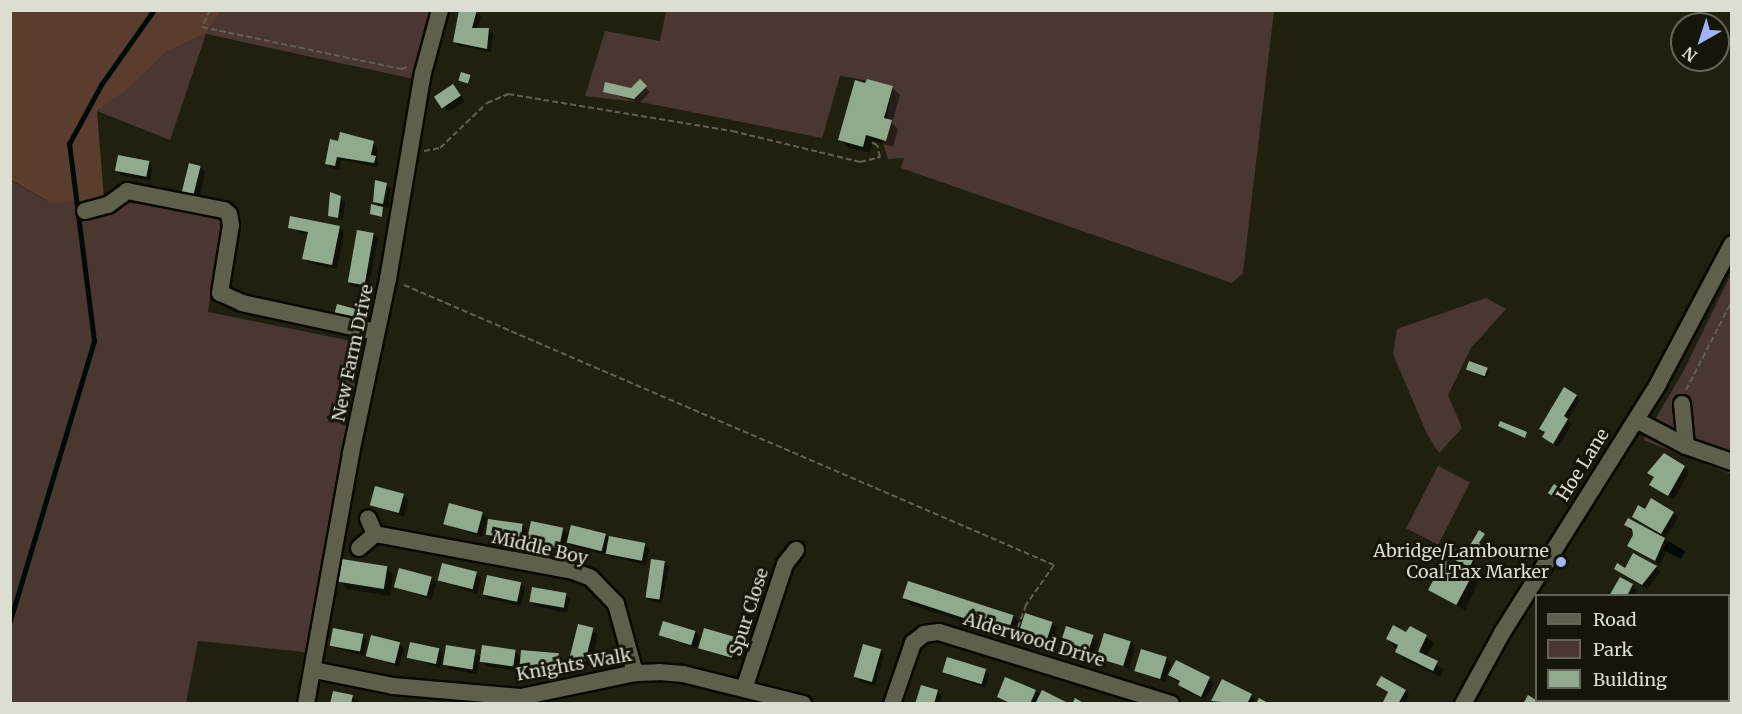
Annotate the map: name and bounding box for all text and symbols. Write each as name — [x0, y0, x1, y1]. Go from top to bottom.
north arrow — [1670, 12, 1730, 72]
text: N — [1679, 43, 1701, 66]
street label: New Farm Drive — [328, 282, 378, 424]
street label: Hoe Lane — [1552, 425, 1614, 505]
street label: Middle Boy — [490, 526, 590, 570]
place label: Abridge/Lambourne Coal Tax Marker — [1373, 541, 1549, 584]
marker: Abridge/Lambourne Coal Tax Marker — [1554, 555, 1568, 569]
street label: Spur Close — [725, 565, 773, 659]
legend — [1535, 594, 1730, 702]
street label: Alderwood Drive — [961, 608, 1107, 672]
text: Road — [1593, 608, 1637, 631]
text: Park — [1593, 638, 1633, 661]
street label: Knights Walk — [515, 644, 633, 686]
text: Building — [1593, 668, 1667, 691]

